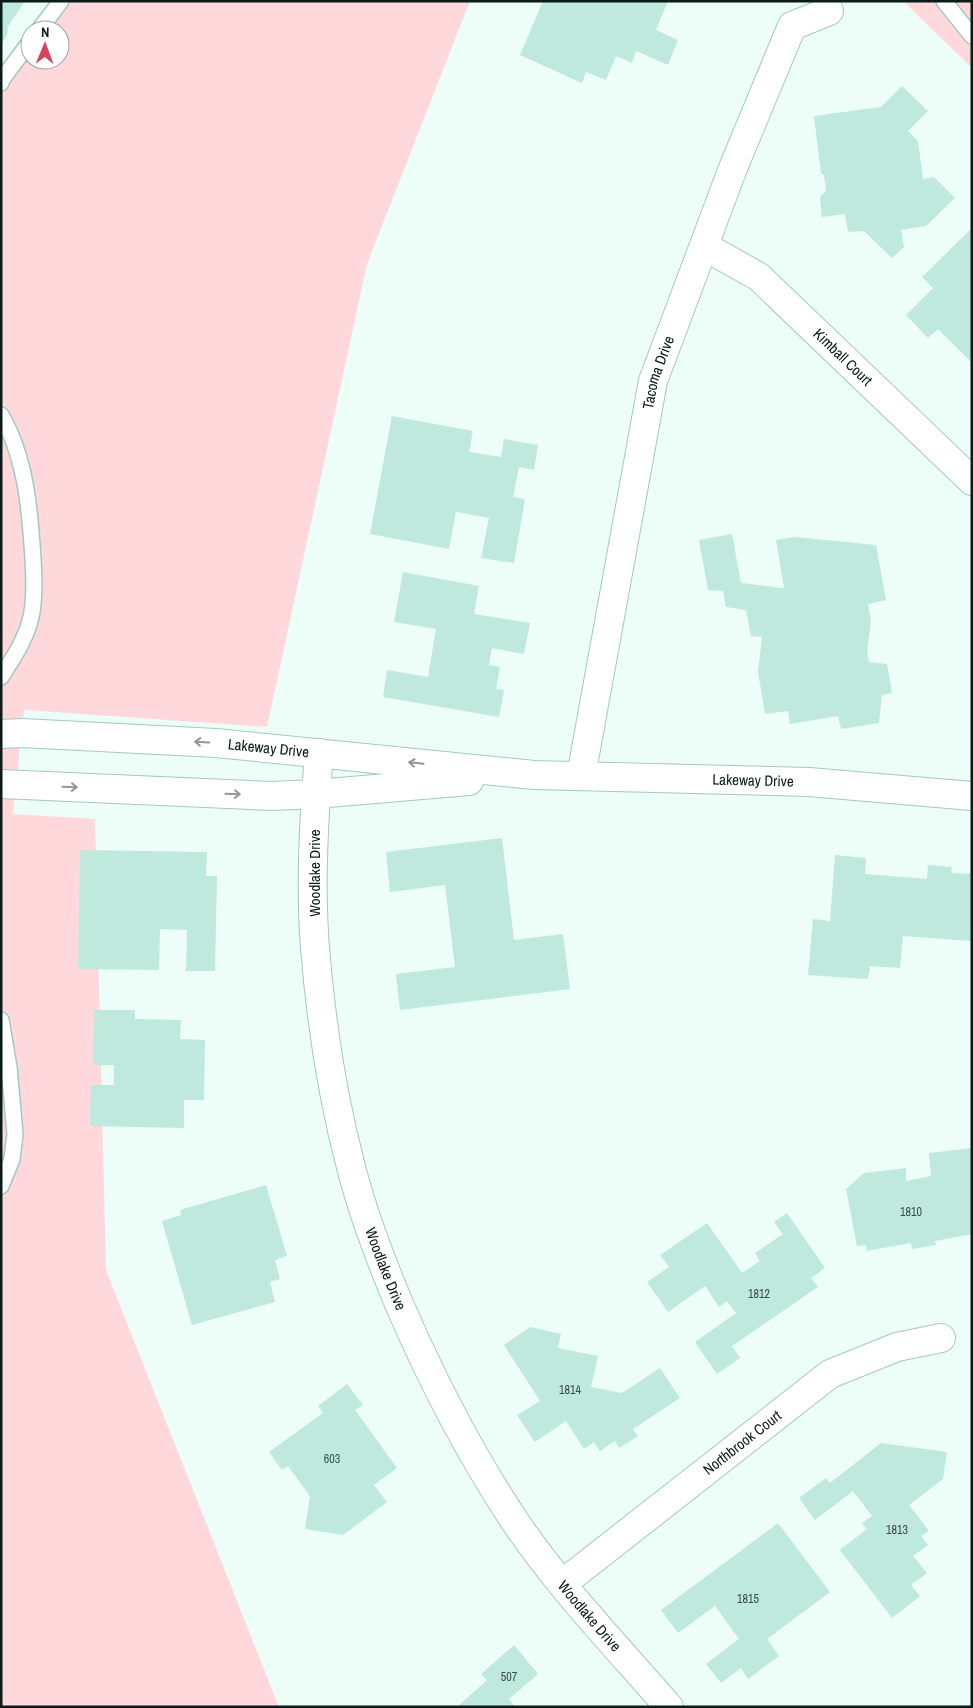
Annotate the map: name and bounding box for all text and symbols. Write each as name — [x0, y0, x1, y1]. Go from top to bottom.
north arrow — [20, 20, 70, 70]
text: N — [41, 23, 50, 41]
street label: Kimball Court — [809, 323, 878, 391]
street label: Tacoma Drive — [637, 332, 679, 411]
street label: Lakeway Drive — [227, 733, 310, 762]
one-way arrow — [194, 737, 210, 746]
one-way arrow — [408, 758, 424, 768]
street label: Lakeway Drive — [712, 769, 794, 792]
one-way arrow — [62, 782, 78, 792]
one-way arrow — [224, 789, 240, 799]
street label: Woodlake Drive — [304, 829, 325, 917]
house number: 1810 — [900, 1204, 922, 1220]
street label: Woodlake Drive — [360, 1224, 412, 1314]
house number: 1812 — [748, 1286, 770, 1302]
house number: 1814 — [559, 1382, 581, 1398]
street label: Northbrook Court — [698, 1405, 786, 1480]
house number: 603 — [324, 1451, 340, 1467]
house number: 1813 — [886, 1522, 908, 1538]
street label: Woodlake Drive — [553, 1576, 626, 1656]
house number: 1815 — [737, 1591, 759, 1607]
house number: 507 — [501, 1669, 518, 1685]

